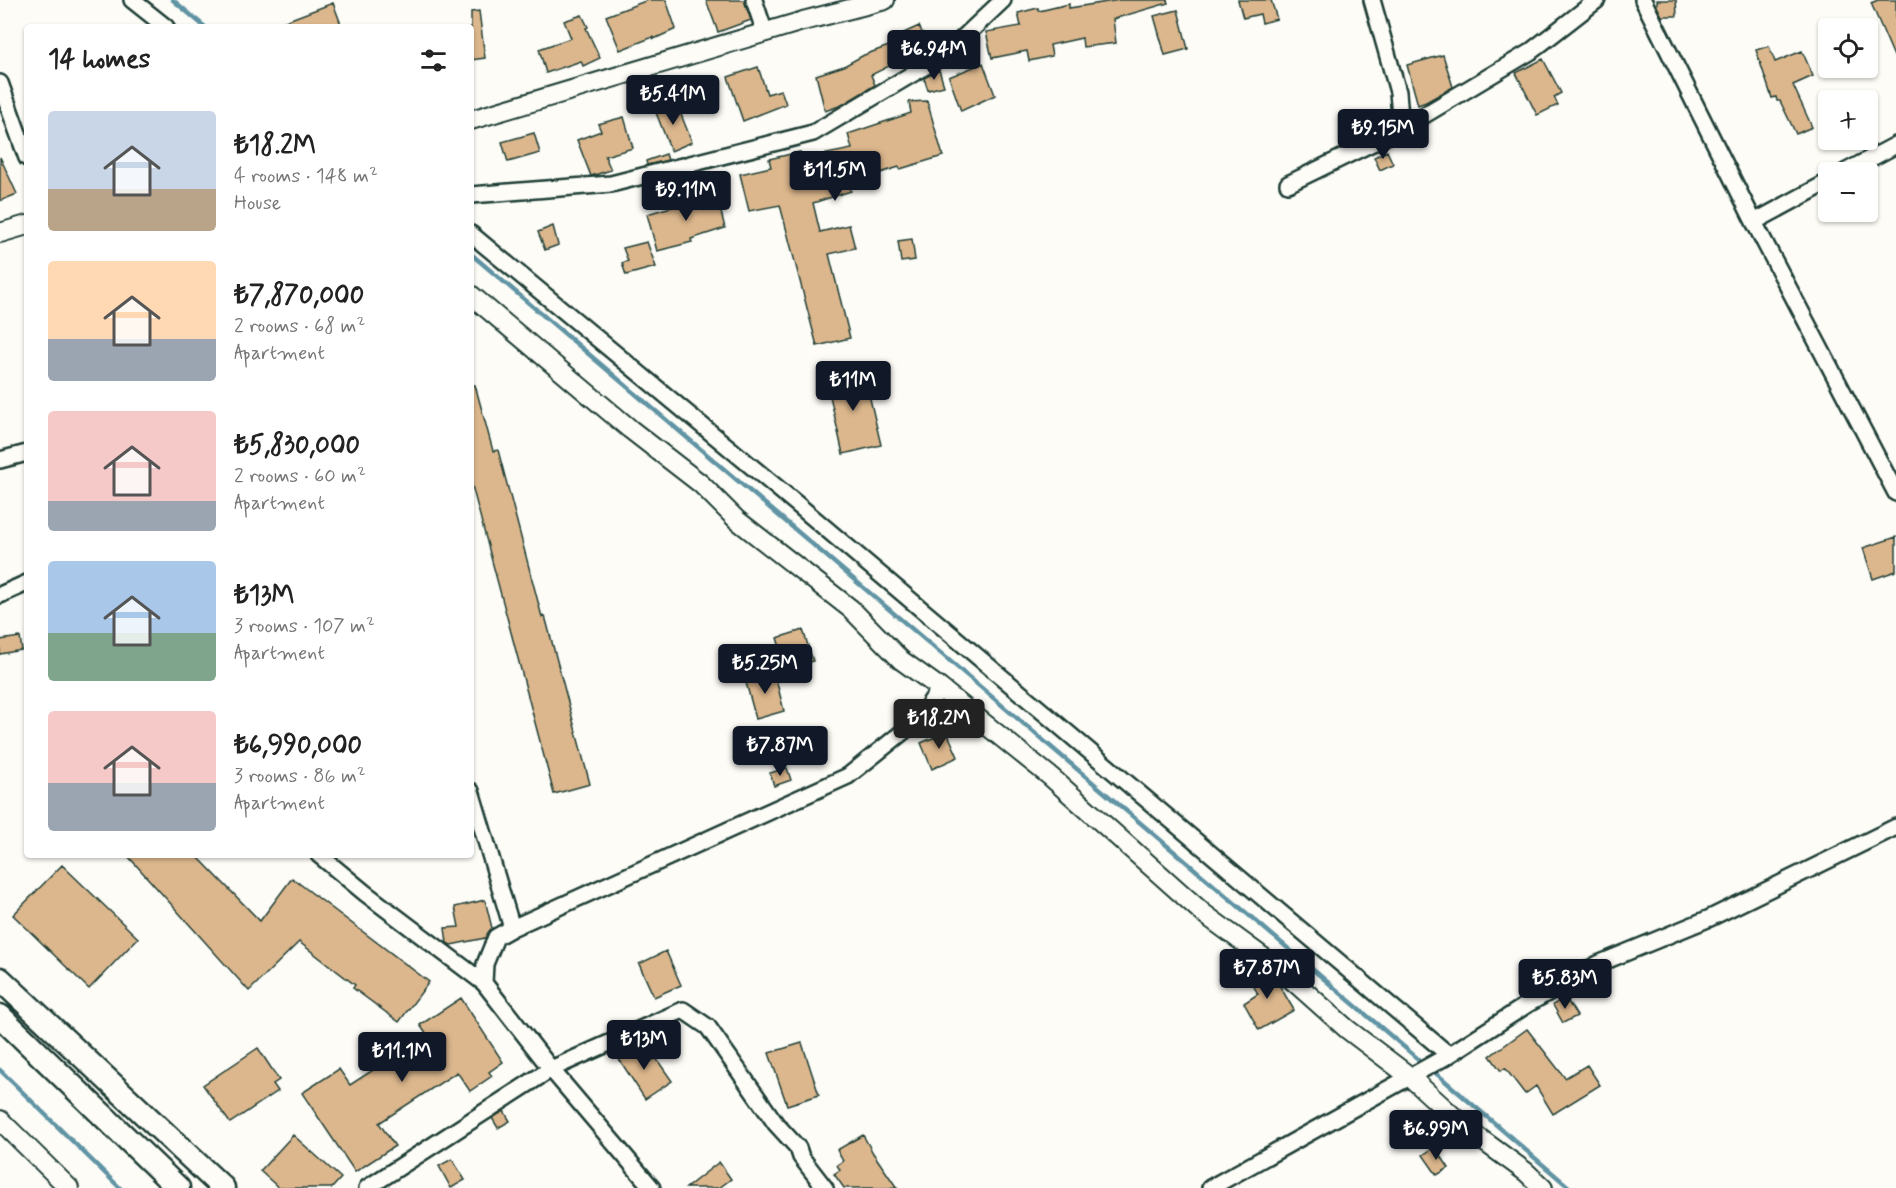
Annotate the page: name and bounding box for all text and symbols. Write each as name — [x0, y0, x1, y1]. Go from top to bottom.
map controls — [1818, 18, 1878, 222]
button: locate — [1818, 18, 1878, 78]
pin: ₺6.94M — [885, 30, 983, 81]
text: ₺6.94M — [901, 36, 967, 63]
text: 14 homes — [48, 43, 150, 77]
icon: filters — [417, 44, 450, 77]
pin: ₺5.41M — [624, 75, 722, 126]
text: ₺5.41M — [640, 81, 706, 108]
button: + — [1818, 90, 1878, 150]
pin: ₺9.15M — [1334, 109, 1432, 160]
text: ₺9.15M — [1352, 115, 1414, 142]
text: ₺18.2M — [234, 129, 316, 163]
icon: home — [96, 135, 168, 207]
pin: ₺11.5M — [786, 151, 884, 202]
text: ₺11.5M — [804, 157, 866, 184]
button: − — [1818, 162, 1878, 222]
text: 4 rooms · 148 m² — [234, 163, 378, 190]
pin: ₺9.11M — [637, 171, 735, 222]
text: ₺9.11M — [656, 177, 716, 204]
text: House — [234, 190, 281, 217]
text: ₺7,870,000 — [234, 279, 364, 313]
icon: home — [96, 285, 168, 357]
text: 2 rooms · 68 m² — [234, 313, 365, 340]
text: Apartment — [234, 340, 325, 367]
pin: ₺11M — [817, 361, 889, 412]
text: ₺11M — [830, 367, 876, 394]
text: ₺5,830,000 — [234, 429, 360, 463]
icon: home — [96, 435, 168, 507]
text: 2 rooms · 60 m² — [234, 463, 366, 490]
text: Apartment — [234, 490, 325, 517]
text: ₺13M — [234, 579, 294, 613]
icon: home — [96, 585, 168, 657]
text: 3 rooms · 107 m² — [234, 613, 375, 640]
text: Apartment — [234, 640, 325, 667]
pin: ₺5.25M — [716, 644, 814, 695]
text: ₺5.25M — [732, 650, 798, 677]
pin: ₺18.2M — [890, 699, 988, 750]
text: ₺18.2M — [908, 705, 970, 732]
pin: ₺7.87M — [731, 726, 829, 777]
text: ₺6,990,000 — [234, 729, 362, 763]
text: ₺7.87M — [747, 732, 813, 759]
icon: home — [96, 735, 168, 807]
text: 3 rooms · 86 m² — [234, 763, 366, 790]
text: Apartment — [234, 790, 325, 817]
pin: ₺7.87M — [1218, 949, 1316, 1000]
text: ₺7.87M — [1234, 955, 1300, 982]
pin: ₺5.83M — [1516, 959, 1614, 1010]
text: ₺5.83M — [1533, 965, 1597, 992]
pin: ₺13M — [608, 1020, 680, 1071]
text: ₺13M — [621, 1026, 667, 1053]
pin: ₺11.1M — [353, 1032, 451, 1083]
text: ₺11.1M — [372, 1038, 432, 1065]
pin: ₺6.99M — [1387, 1110, 1485, 1161]
text: ₺6.99M — [1403, 1116, 1469, 1143]

